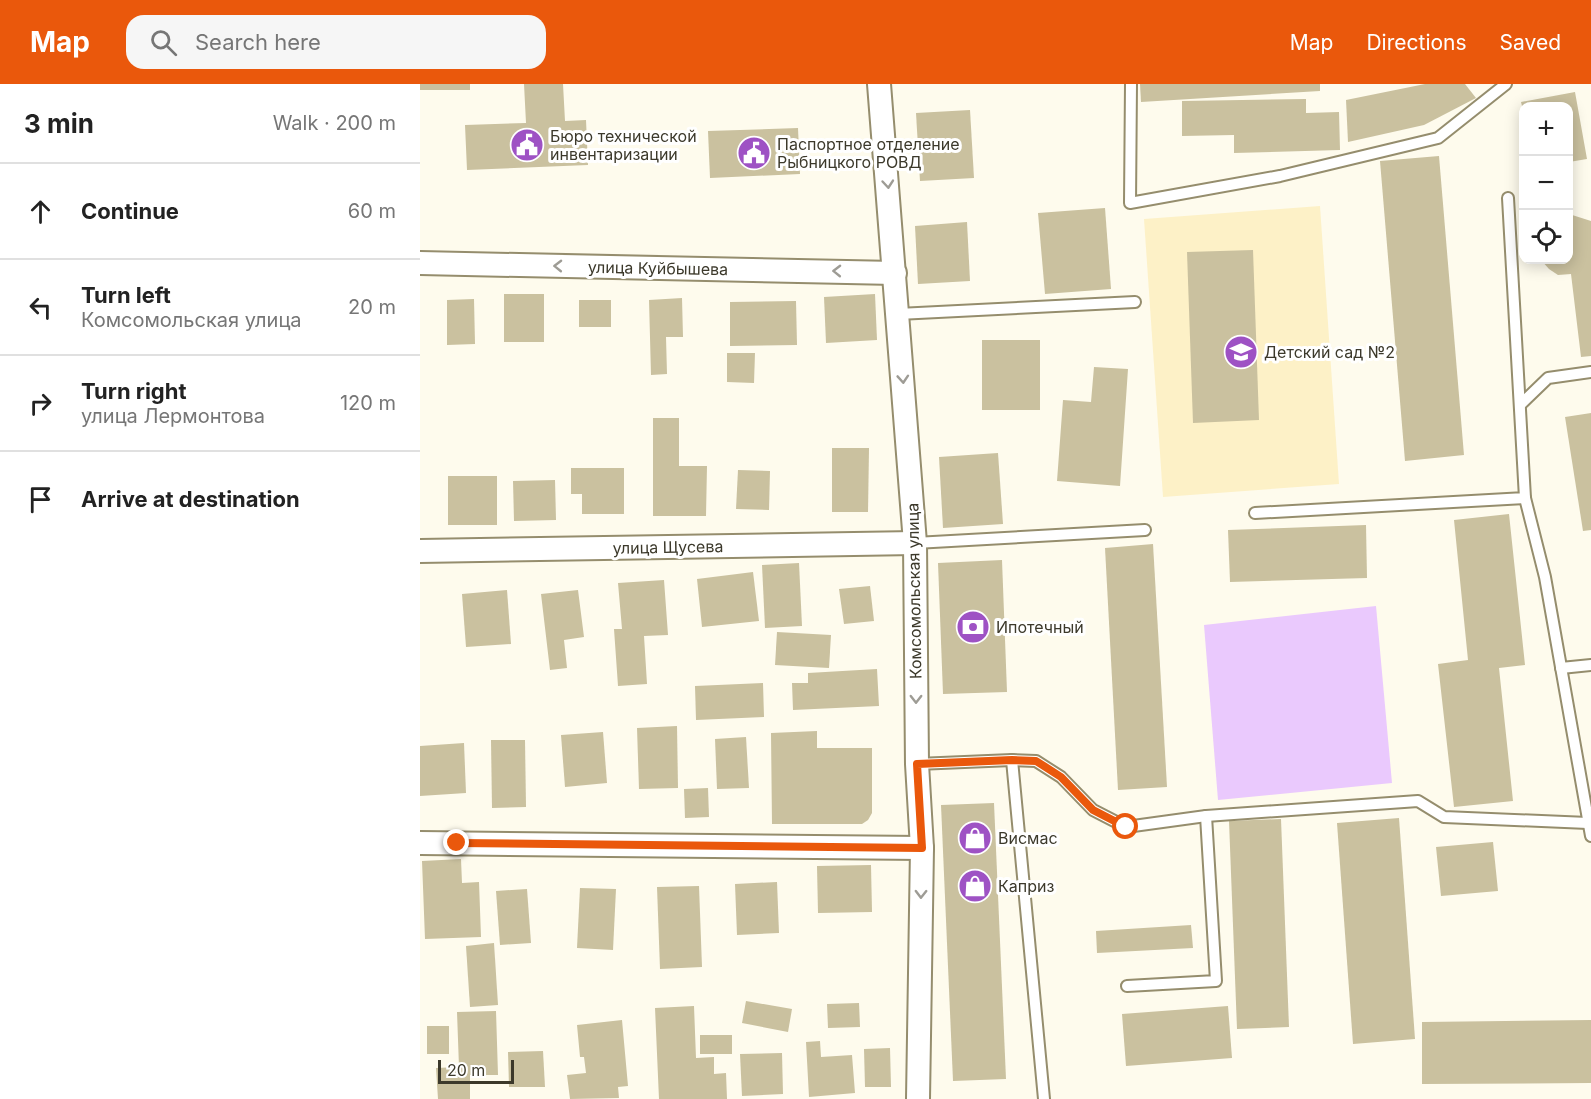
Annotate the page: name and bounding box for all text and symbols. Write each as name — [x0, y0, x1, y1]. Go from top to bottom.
search box — [126, 15, 546, 69]
text: Map — [30, 25, 90, 59]
icon: search — [147, 26, 180, 59]
text: Search here — [195, 29, 321, 55]
text: Map — [1290, 30, 1333, 55]
text: Directions — [1366, 30, 1467, 55]
text: Saved — [1500, 30, 1561, 55]
map controls — [1519, 102, 1573, 264]
button: + — [1519, 102, 1573, 156]
text: 3 min — [24, 108, 94, 139]
text: Walk · 200 m — [273, 111, 396, 135]
place label: Бюро технической инвентаризации — [550, 126, 697, 164]
public building icon: Бюро технической инвентаризации — [509, 127, 545, 163]
place label: Паспортное отделение Рыбницкого РОВД — [777, 134, 960, 172]
public building icon: Паспортное отделение Рыбницкого РОВД — [736, 135, 772, 171]
button: − — [1519, 156, 1573, 210]
one-way arrow — [881, 180, 894, 189]
icon: ahead — [24, 195, 57, 228]
text: Continue — [81, 198, 179, 224]
text: 60 m — [348, 199, 396, 223]
button: locate — [1519, 210, 1573, 264]
street label: улица Куйбышева — [588, 257, 728, 279]
one-way arrow — [553, 260, 562, 272]
one-way arrow — [832, 265, 841, 278]
text: Turn left — [81, 282, 171, 308]
icon: left — [24, 291, 57, 324]
text: 20 m — [348, 295, 396, 319]
text: Комсомольская улица — [81, 308, 302, 332]
school or university icon: Детский сад №2 — [1223, 334, 1259, 370]
place label: Детский сад №2 — [1264, 342, 1395, 362]
one-way arrow — [896, 374, 909, 383]
text: Turn right — [81, 378, 187, 404]
icon: right — [24, 387, 57, 420]
text: 120 m — [340, 391, 396, 415]
text: улица Лермонтова — [81, 404, 265, 428]
icon: arrive — [24, 483, 57, 516]
text: Arrive at destination — [81, 486, 300, 512]
street label: Комсомольская улица — [902, 503, 926, 679]
street label: улица Щусева — [612, 536, 724, 558]
bank icon: Ипотечный — [955, 609, 991, 645]
place label: Ипотечный — [996, 617, 1084, 637]
one-way arrow — [910, 695, 922, 704]
route start — [1112, 813, 1138, 839]
shop icon: Висмас — [957, 820, 993, 856]
place label: Висмас — [998, 828, 1058, 848]
route end — [443, 829, 469, 855]
shop icon: Каприз — [957, 868, 993, 904]
place label: Каприз — [998, 876, 1054, 896]
one-way arrow — [915, 889, 927, 898]
scale bar — [438, 1057, 514, 1084]
text: 20 m — [447, 1060, 485, 1080]

